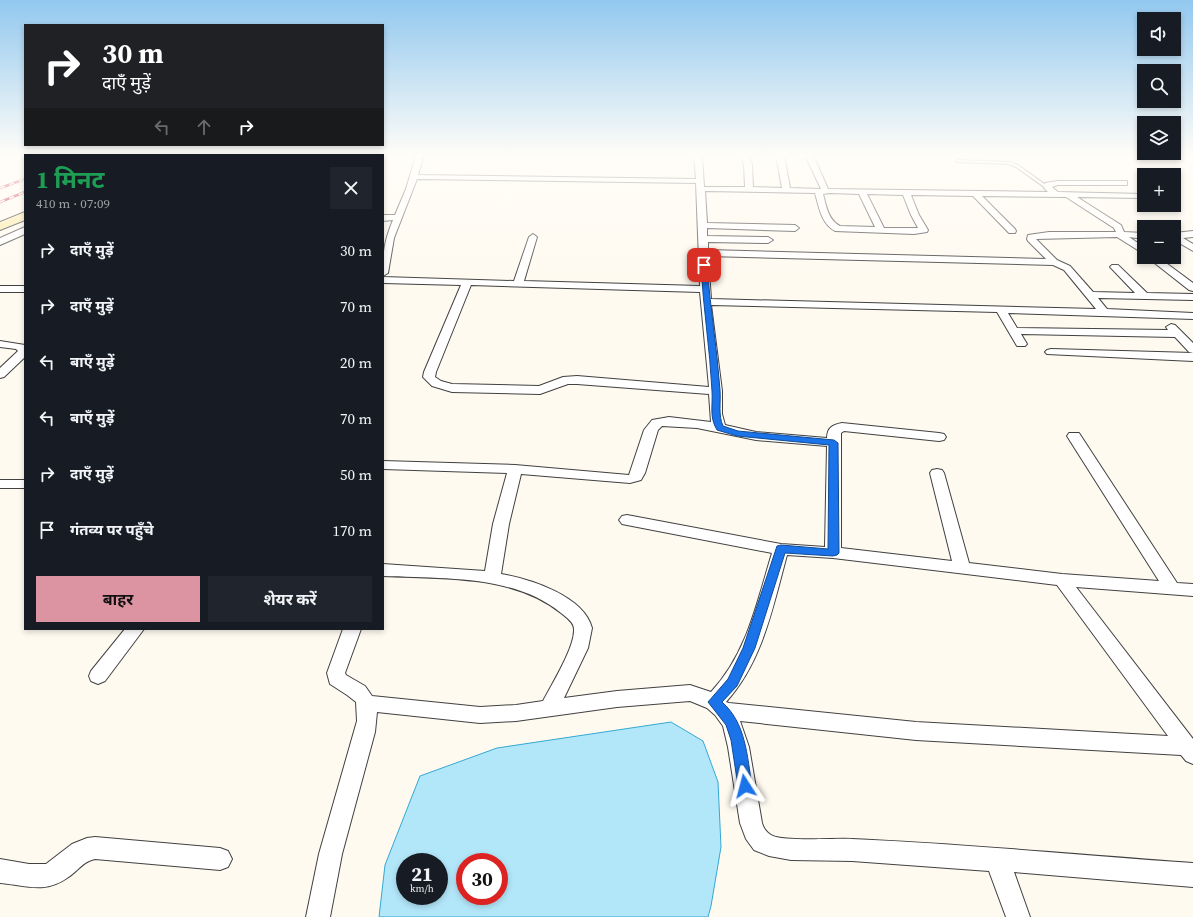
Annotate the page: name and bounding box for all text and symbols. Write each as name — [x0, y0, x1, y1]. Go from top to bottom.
map controls — [1137, 12, 1181, 264]
button: sound — [1137, 12, 1181, 56]
text: 30 m — [102, 34, 164, 72]
icon: right — [36, 40, 88, 92]
button: search — [1137, 64, 1181, 108]
text: दाएँ मुड़ें — [102, 70, 151, 95]
icon: left — [151, 116, 173, 138]
icon: ahead — [193, 116, 215, 138]
icon: right — [235, 116, 257, 138]
button: layers — [1137, 116, 1181, 160]
text: 1 मिनट — [36, 163, 105, 196]
button: close — [330, 167, 372, 209]
button: + — [1137, 168, 1181, 212]
text: 410 m · 07:09 — [36, 195, 110, 212]
button: − — [1137, 220, 1181, 264]
icon: right — [36, 239, 58, 261]
text: दाएँ मुड़ें — [70, 239, 114, 260]
text: 30 m — [340, 240, 372, 261]
pin — [687, 248, 721, 282]
icon: arrive — [693, 254, 715, 276]
icon: right — [36, 295, 58, 317]
text: दाएँ मुड़ें — [70, 295, 114, 316]
text: 70 m — [340, 296, 372, 317]
icon: left — [36, 351, 58, 373]
text: बाएँ मुड़ें — [70, 351, 114, 372]
text: 20 m — [340, 352, 372, 373]
icon: left — [36, 407, 58, 429]
text: बाएँ मुड़ें — [70, 407, 114, 428]
text: 70 m — [340, 408, 372, 429]
icon: right — [36, 463, 58, 485]
text: दाएँ मुड़ें — [70, 463, 114, 484]
text: 50 m — [340, 464, 372, 485]
icon: arrive — [36, 519, 58, 541]
text: गंतव्य पर पहुँचे — [70, 519, 154, 540]
text: 170 m — [332, 520, 372, 541]
button: बाहर — [36, 576, 200, 622]
button: शेयर करें — [208, 576, 372, 622]
position arrow — [724, 765, 766, 807]
speed limit sign: 30 — [456, 853, 508, 905]
text: 21 — [411, 860, 433, 888]
text: km/h — [410, 882, 434, 895]

